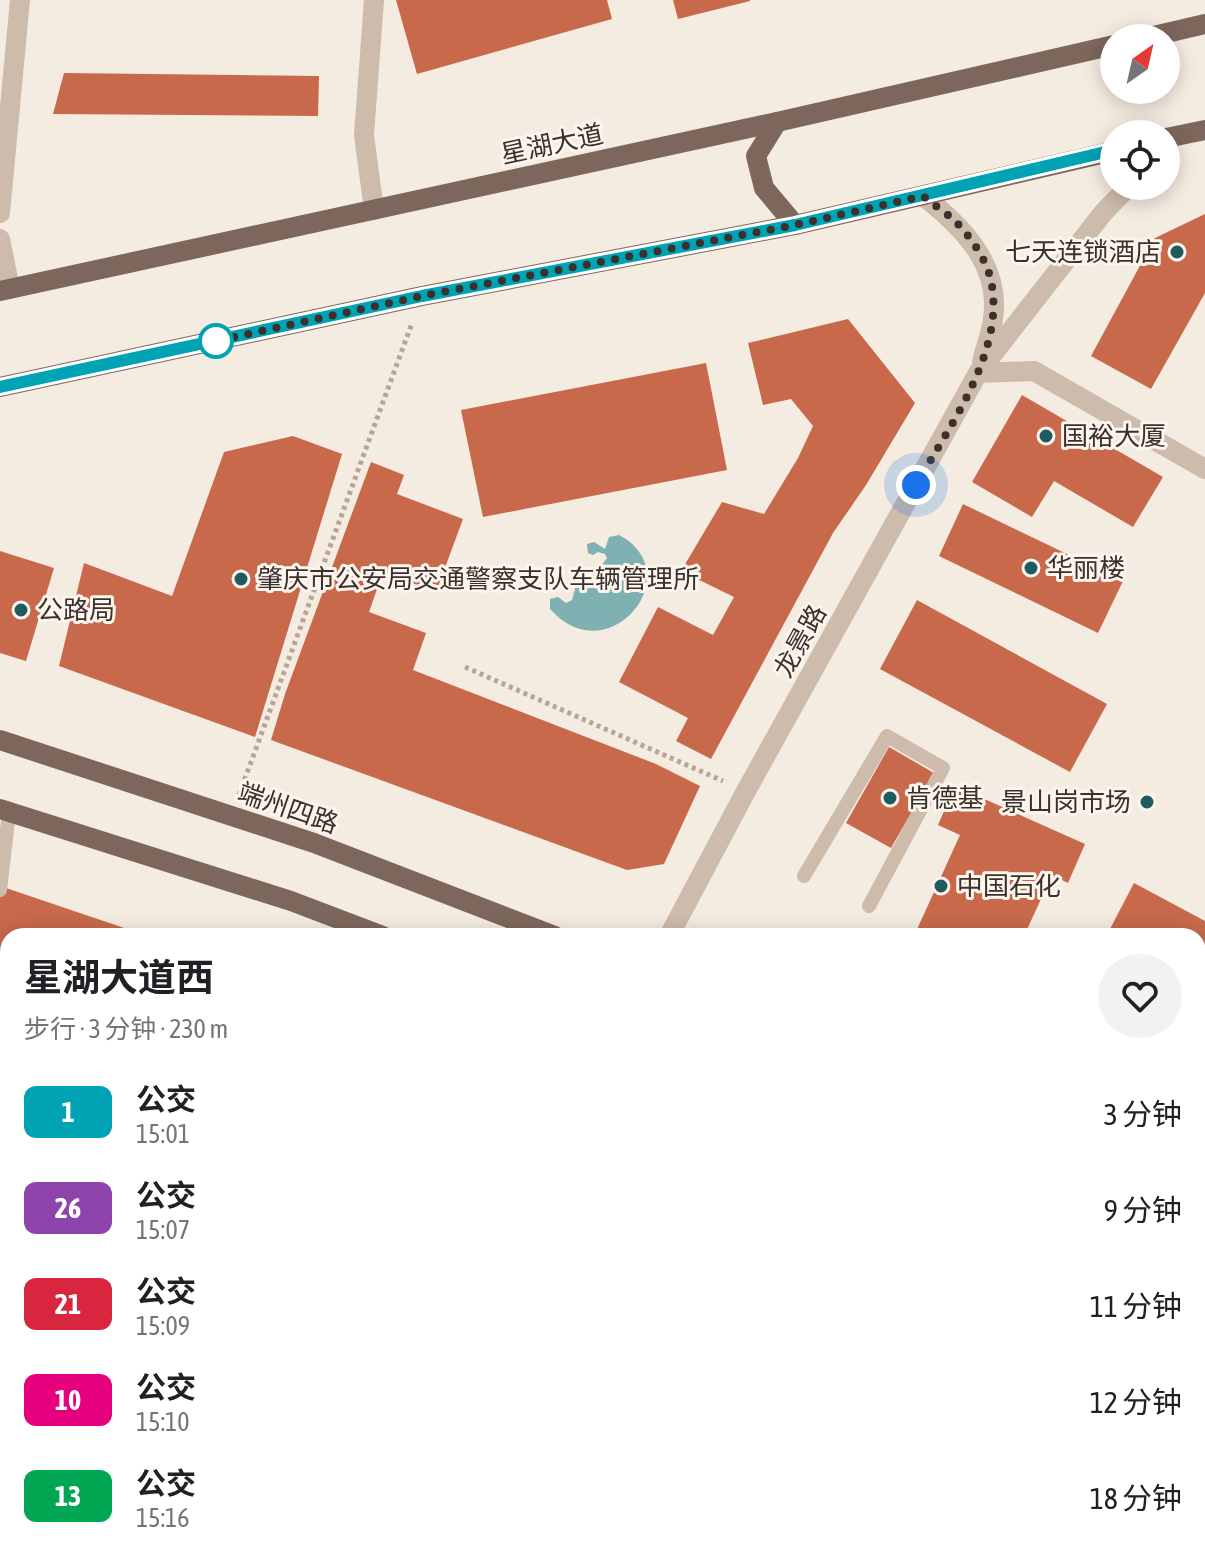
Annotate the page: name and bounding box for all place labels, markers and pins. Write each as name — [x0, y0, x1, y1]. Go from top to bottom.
place label: 七天连锁酒店 — [1005, 237, 1161, 267]
marker: 七天连锁酒店 — [1168, 243, 1186, 261]
unlabelled marker — [199, 324, 233, 358]
place label: 国裕大厦 — [1062, 421, 1166, 451]
marker: 国裕大厦 — [1037, 427, 1055, 445]
place label: 华丽楼 — [1047, 553, 1125, 583]
marker: 华丽楼 — [1022, 559, 1040, 577]
place label: 肇庆市公安局交通警察支队车辆管理所 — [257, 564, 699, 594]
marker: 肇庆市公安局交通警察支队车辆管理所 — [232, 570, 250, 588]
place label: 公路局 — [37, 595, 115, 625]
marker: 公路局 — [12, 601, 30, 619]
place label: 肯德基 — [906, 783, 984, 813]
place label: 景山岗市场 — [1001, 787, 1131, 817]
marker: 肯德基 — [881, 789, 899, 807]
marker: 景山岗市场 — [1138, 793, 1156, 811]
place label: 中国石化 — [957, 871, 1061, 901]
marker: 中国石化 — [932, 877, 950, 895]

